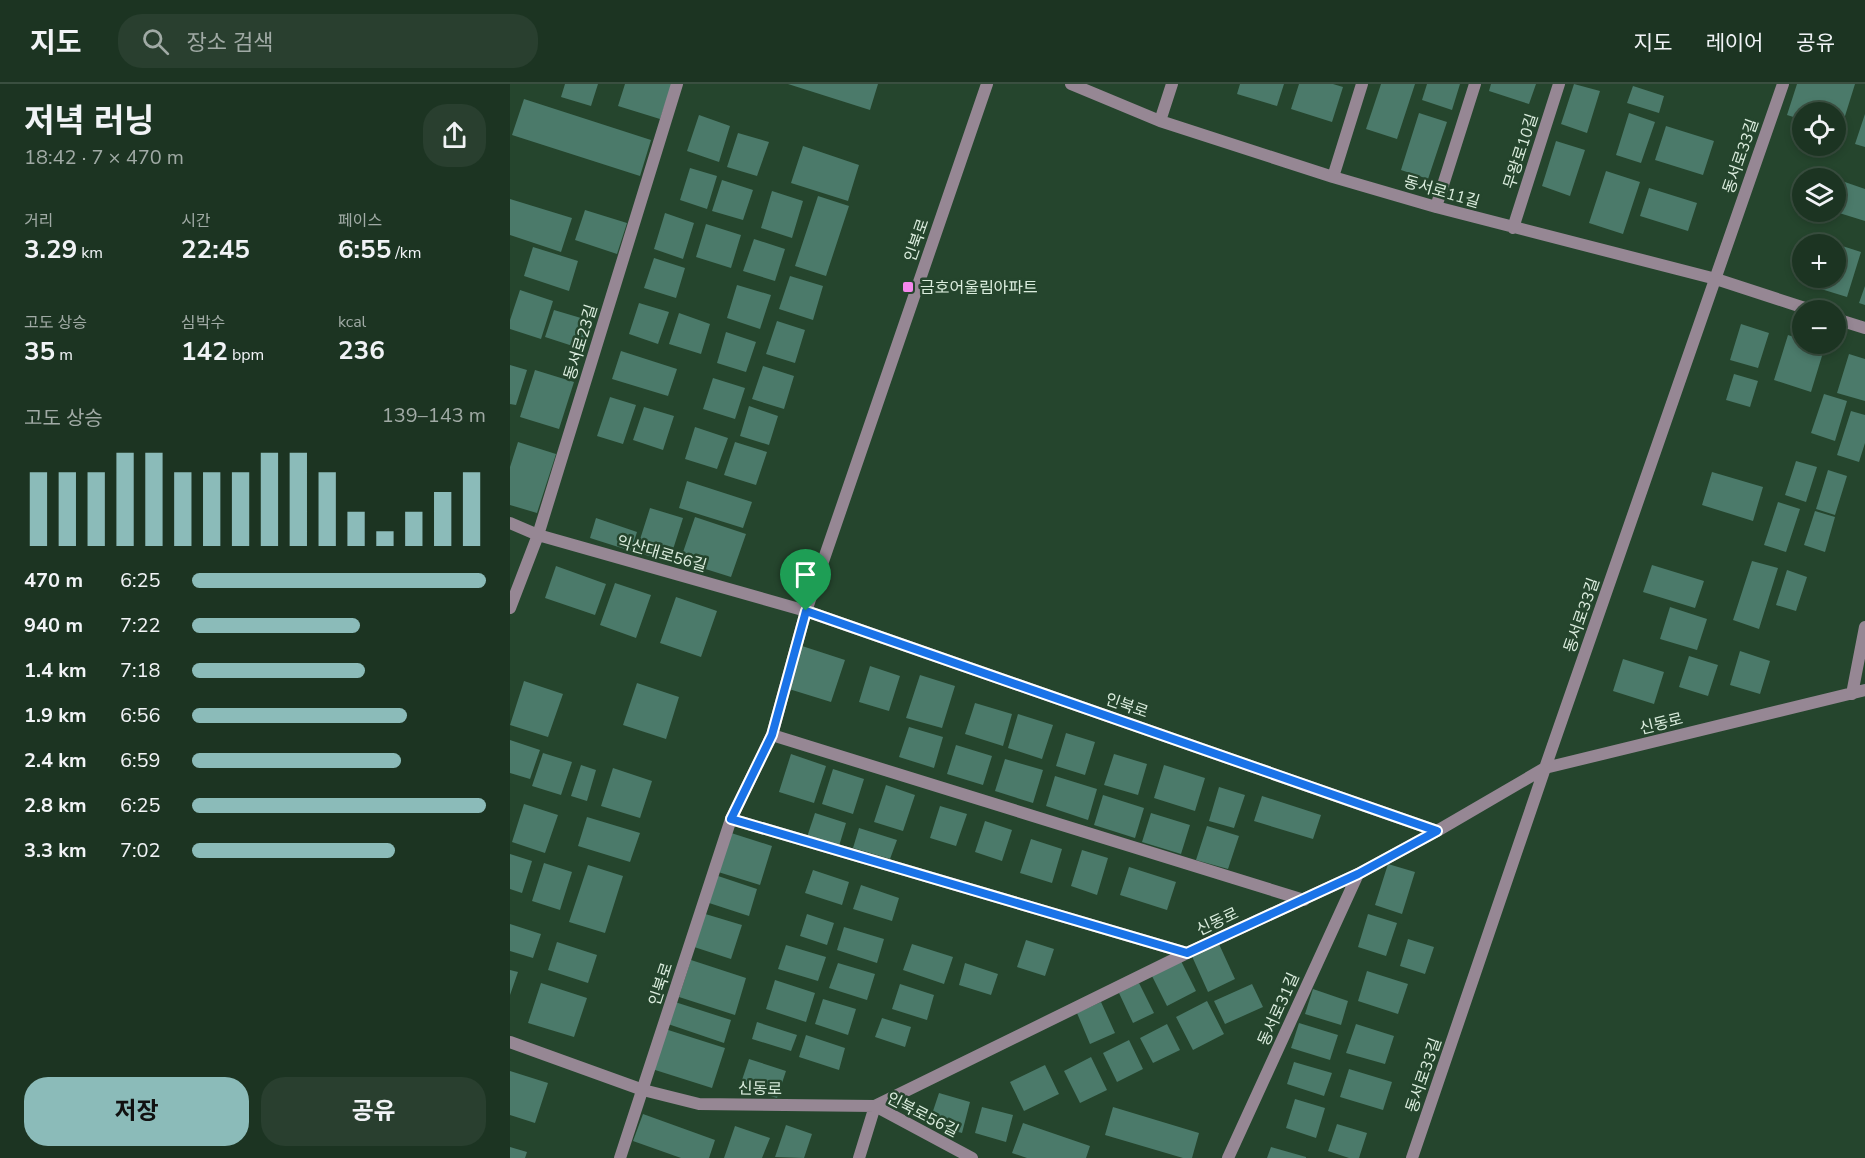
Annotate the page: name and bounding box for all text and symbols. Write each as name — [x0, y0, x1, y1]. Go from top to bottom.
search box — [118, 14, 538, 68]
text: 지도 — [30, 24, 82, 62]
icon: search — [139, 25, 172, 58]
text: 장소 검색 — [187, 28, 273, 58]
text: 지도 — [1634, 29, 1672, 57]
text: 레이어 — [1705, 29, 1763, 57]
text: 공유 — [1796, 29, 1835, 57]
text: 저녁 러닝 — [24, 99, 154, 144]
map controls — [1792, 102, 1846, 354]
button: locate — [1792, 102, 1846, 156]
button: share — [423, 104, 486, 167]
street label: 무왕로10길 — [1498, 111, 1543, 192]
street label: 동서로33길 — [1718, 116, 1764, 197]
text: 18:42 · 7 × 470 m — [24, 144, 184, 171]
button: layers — [1792, 168, 1846, 222]
street label: 동서로11길 — [1401, 171, 1482, 213]
text: 거리 — [24, 210, 53, 232]
text: 시간 — [181, 210, 210, 232]
text: 페이스 — [338, 210, 382, 232]
street label: 인북로 — [899, 216, 935, 265]
text: 3.29 — [24, 232, 77, 267]
text: 22:45 — [181, 232, 250, 267]
text: 6:55 — [338, 232, 391, 267]
button: + — [1792, 234, 1846, 288]
text: km — [77, 242, 103, 264]
text: /km — [391, 242, 422, 264]
place label: 금호어울림아파트 — [920, 277, 1038, 299]
marker: 금호어울림아파트 — [901, 280, 915, 294]
button: − — [1792, 300, 1846, 354]
street label: 동서로23길 — [559, 302, 603, 383]
text: kcal — [338, 311, 366, 333]
text: 고도 상승 — [24, 312, 87, 334]
text: 심박수 — [181, 312, 225, 334]
text: 236 — [338, 333, 385, 368]
text: 35 — [24, 334, 55, 369]
text: 142 — [181, 334, 228, 369]
text: m — [55, 344, 73, 366]
text: bpm — [228, 344, 264, 366]
text: 139–143 m — [382, 402, 486, 429]
text: 고도 상승 — [24, 405, 103, 432]
street label: 익산대로56길 — [614, 531, 709, 577]
pin — [780, 549, 831, 611]
icon: arrive — [789, 558, 822, 591]
text: 470 m — [24, 567, 83, 594]
text: 6:25 — [120, 567, 161, 594]
street label: 동서로33길 — [1559, 575, 1605, 656]
text: 940 m — [24, 612, 83, 639]
text: 7:22 — [120, 612, 161, 639]
text: 1.4 km — [24, 657, 87, 684]
text: 7:18 — [120, 657, 161, 684]
street label: 인북로 — [1102, 688, 1151, 724]
text: 1.9 km — [24, 702, 87, 729]
text: 6:56 — [120, 702, 161, 729]
street label: 신동로 — [1637, 708, 1686, 740]
text: 2.4 km — [24, 747, 87, 774]
text: 6:59 — [120, 747, 161, 774]
text: 2.8 km — [24, 792, 87, 819]
text: 6:25 — [120, 792, 161, 819]
text: 3.3 km — [24, 837, 87, 864]
text: 7:02 — [120, 837, 161, 864]
street label: 신동로 — [1193, 902, 1242, 941]
street label: 인북로 — [644, 960, 678, 1009]
street label: 동서로31길 — [1253, 969, 1305, 1050]
street label: 동서로33길 — [1401, 1035, 1447, 1116]
button: 저장 — [24, 1077, 249, 1146]
button: 공유 — [261, 1077, 486, 1146]
street label: 신동로 — [738, 1078, 783, 1100]
street label: 인북로56길 — [883, 1087, 962, 1142]

